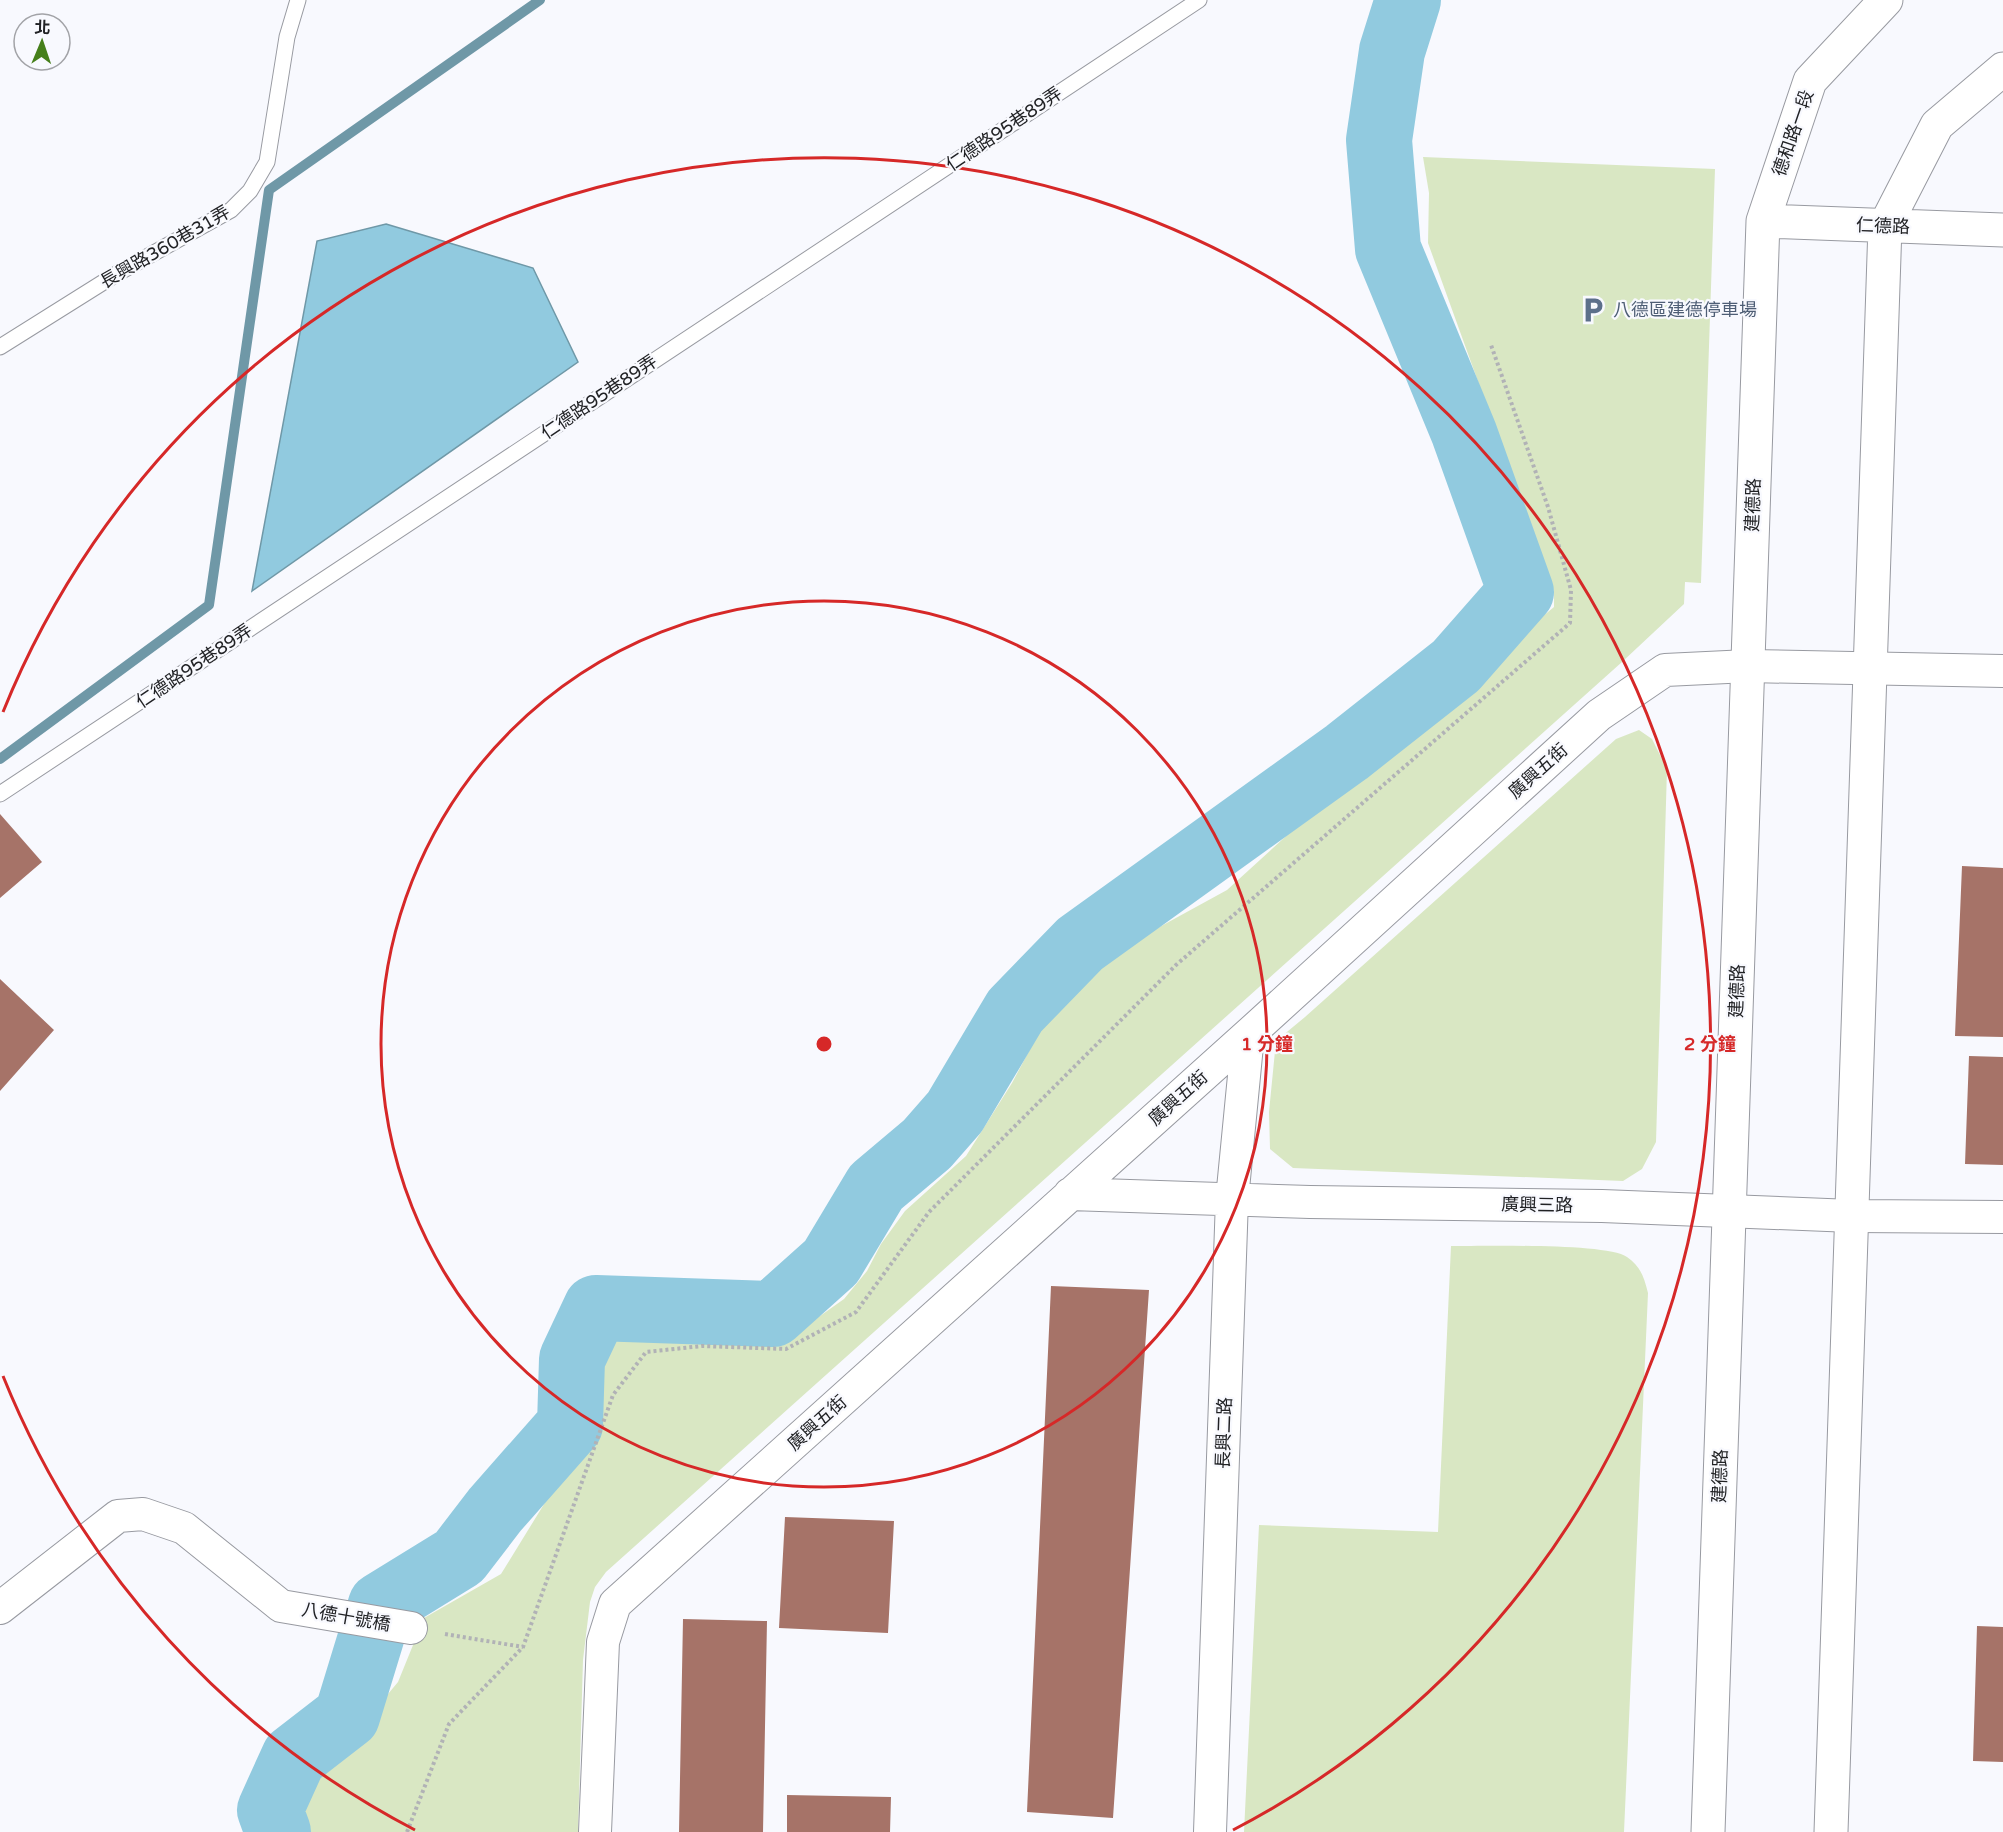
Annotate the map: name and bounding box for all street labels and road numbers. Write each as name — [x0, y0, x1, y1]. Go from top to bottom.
street label: 仁德路95巷89弄 — [942, 82, 1066, 176]
street label: 德和路一段 — [1768, 87, 1818, 179]
street label: 長興路360巷31弄 — [96, 201, 234, 293]
street label: 仁德路 — [1856, 214, 1910, 238]
street label: 仁德路95巷89弄 — [537, 350, 661, 444]
street label: 建德路 — [1741, 478, 1765, 532]
street label: 仁德路95巷89弄 — [132, 619, 256, 713]
street label: 廣興五街 — [1504, 739, 1572, 803]
street label: 建德路 — [1725, 964, 1749, 1018]
street label: 廣興五街 — [1144, 1066, 1212, 1130]
street label: 廣興三路 — [1501, 1193, 1573, 1217]
street label: 廣興五街 — [783, 1391, 851, 1455]
street label: 長興二路 — [1212, 1397, 1236, 1469]
street label: 建德路 — [1708, 1449, 1732, 1503]
street label: 八德十號橋 — [300, 1598, 392, 1636]

